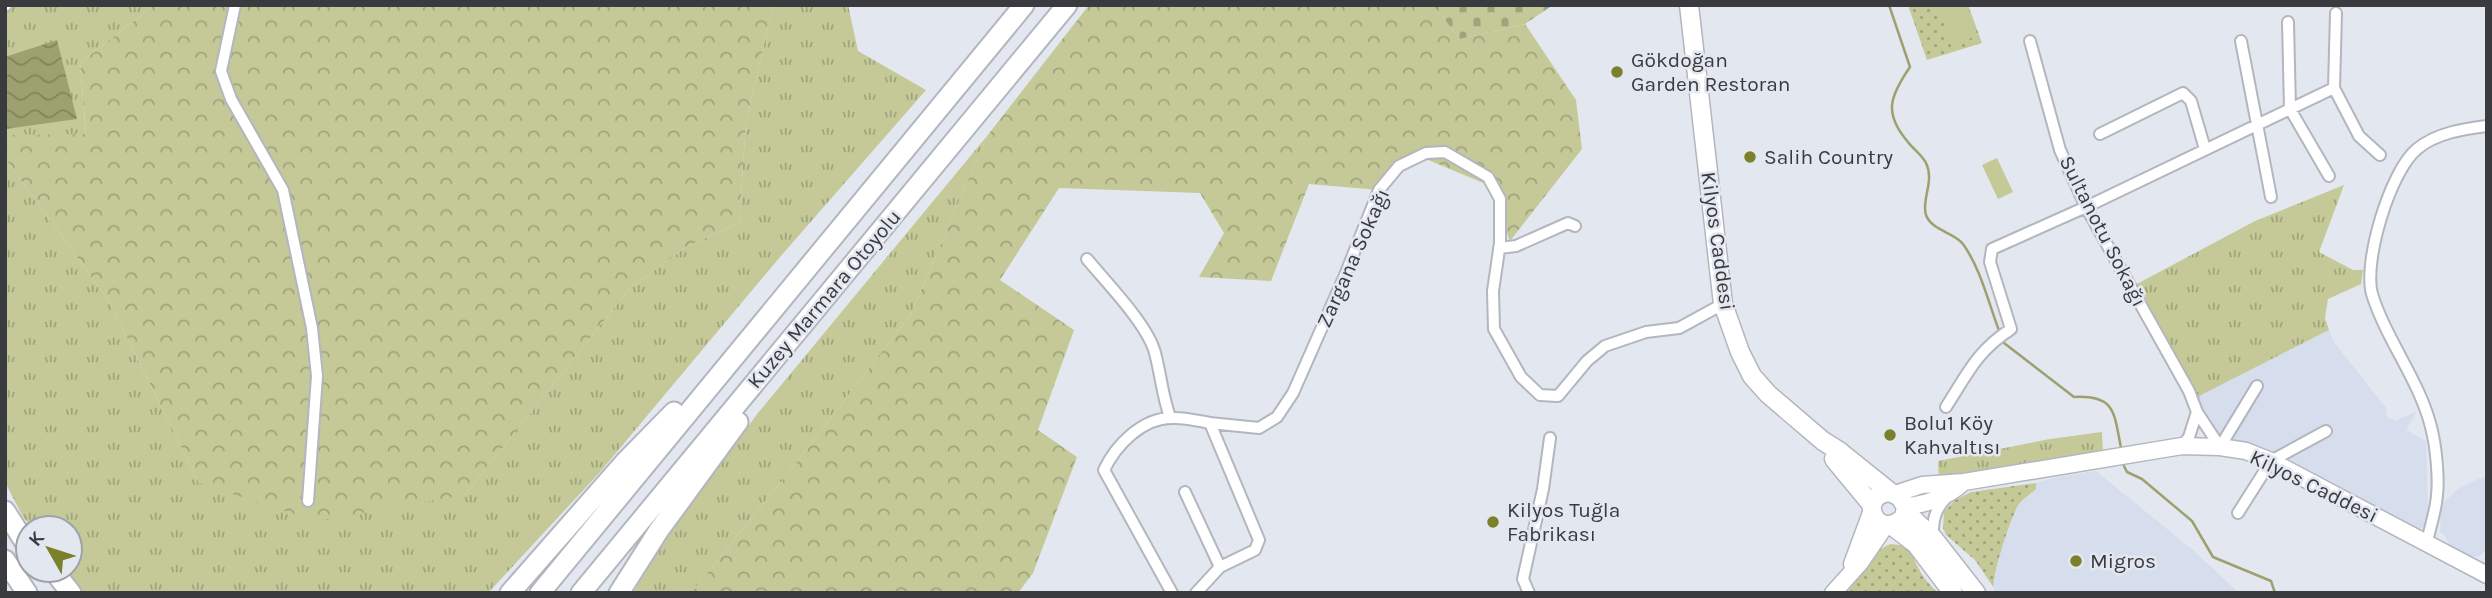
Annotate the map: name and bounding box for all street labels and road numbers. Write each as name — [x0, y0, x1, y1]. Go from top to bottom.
street label: Sultanotu Sokağı — [2055, 152, 2151, 310]
street label: Kilyos Caddesi — [1696, 170, 1740, 312]
street label: Zargana Sokağı — [1312, 185, 1394, 331]
street label: Kuzey Marmara Otoyolu — [742, 205, 906, 393]
street label: Kilyos Caddesi — [2246, 445, 2382, 527]

